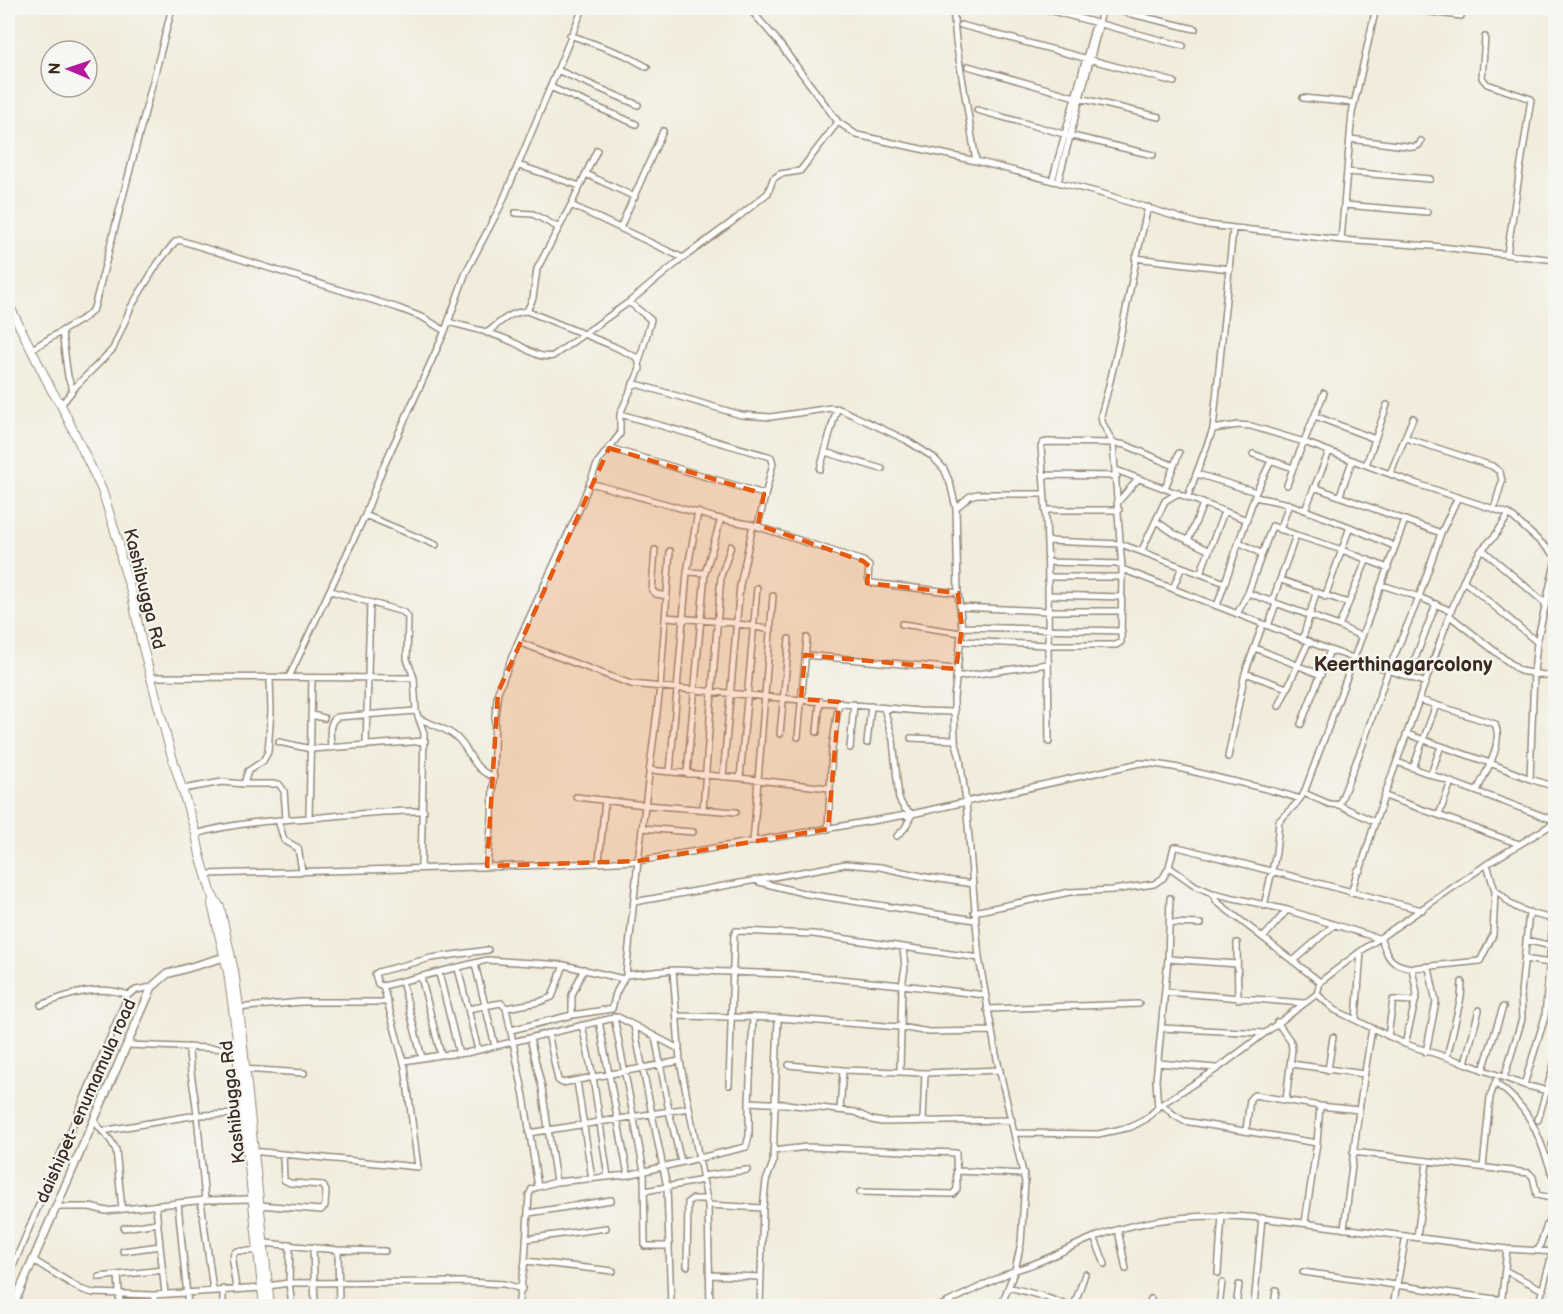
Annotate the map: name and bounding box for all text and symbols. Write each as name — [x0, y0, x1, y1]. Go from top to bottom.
north arrow — [39, 39, 99, 99]
text: N — [46, 62, 65, 75]
street label: Kashibugga Rd — [119, 526, 169, 652]
district label: Keerthinagarcolony — [1314, 653, 1493, 677]
street label: daishipet- enumamula road — [31, 995, 141, 1207]
street label: Kashibugga Rd — [216, 1039, 250, 1165]

